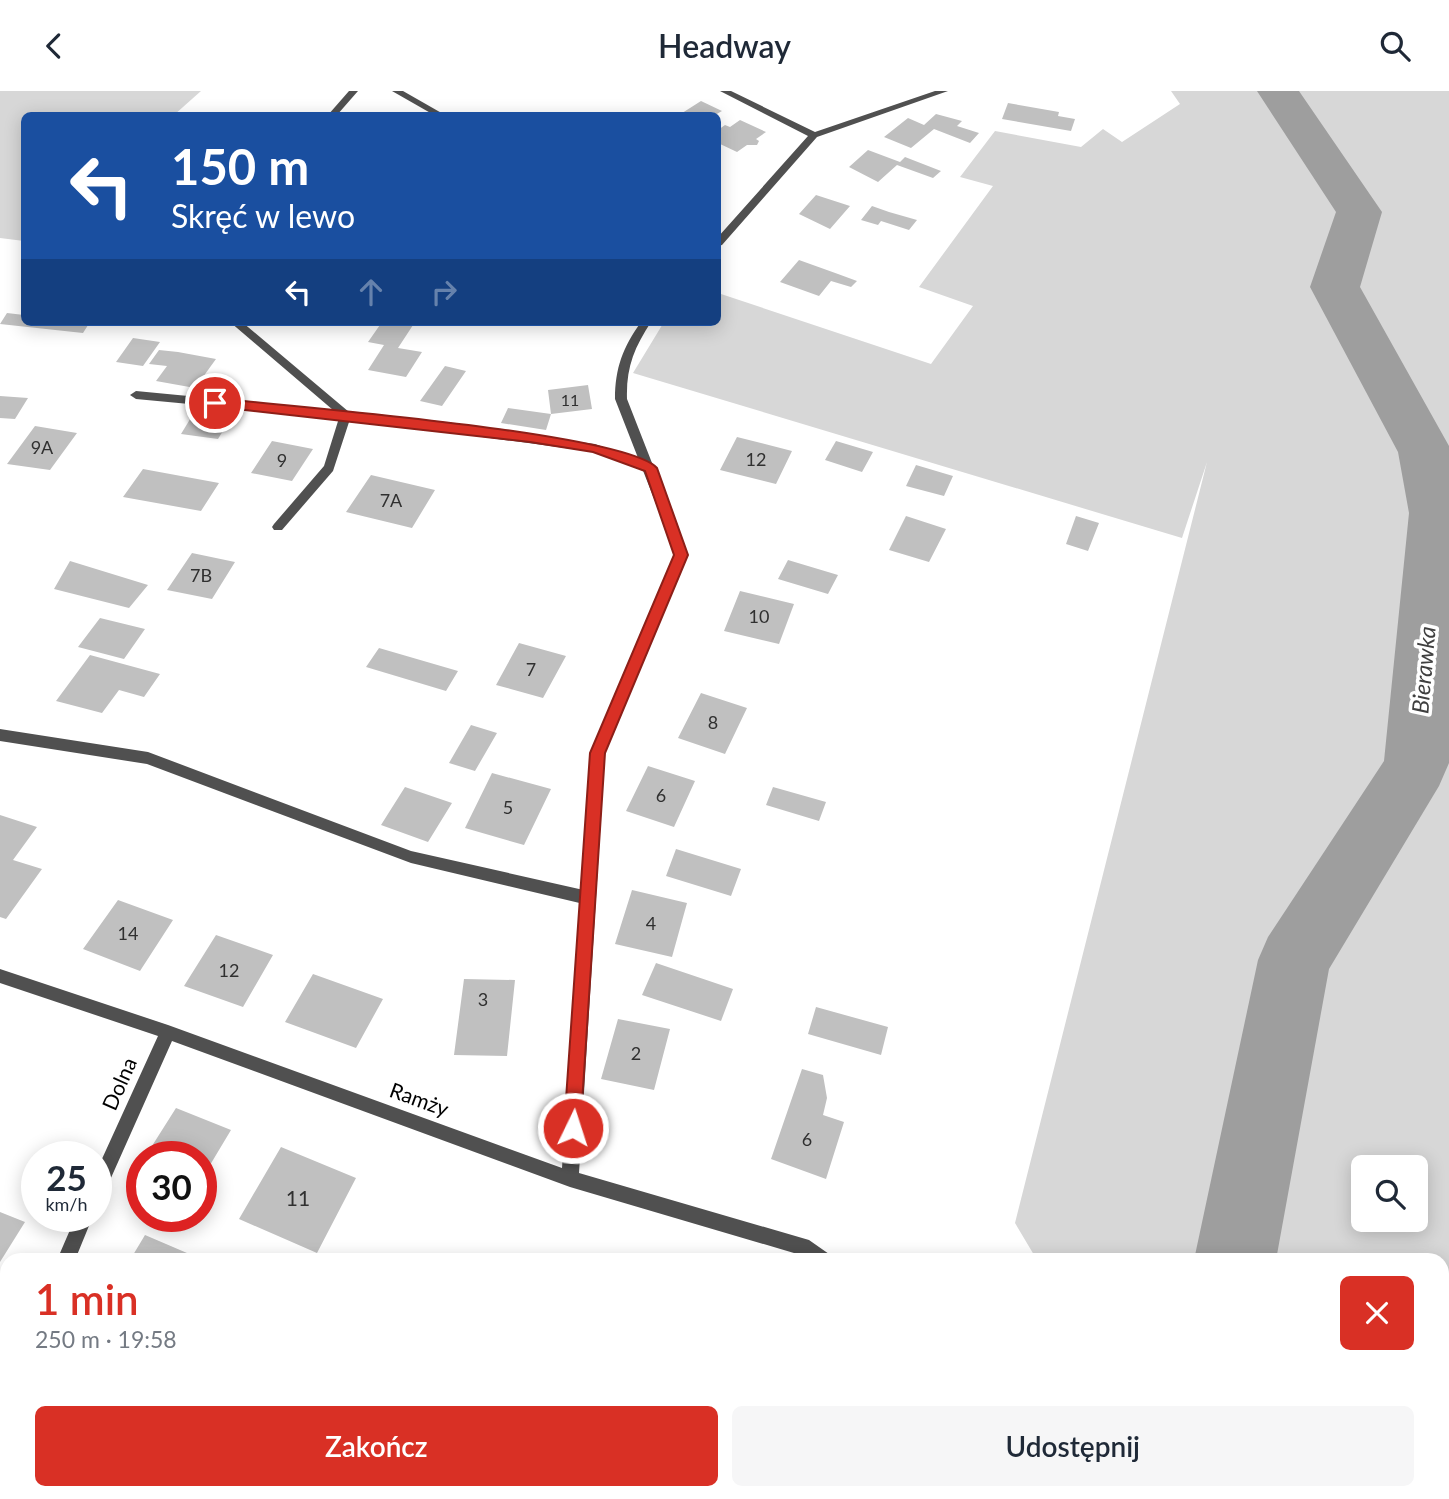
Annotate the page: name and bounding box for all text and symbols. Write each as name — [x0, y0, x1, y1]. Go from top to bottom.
text: Headway — [658, 26, 791, 65]
icon: back — [35, 27, 73, 65]
icon: search — [1376, 27, 1414, 65]
text: 150 m — [171, 137, 309, 195]
icon: left — [56, 140, 147, 231]
text: Skręć w lewo — [171, 196, 355, 235]
icon: left — [279, 273, 317, 311]
icon: ahead — [352, 273, 390, 311]
icon: right — [425, 273, 463, 311]
pin — [185, 373, 245, 433]
icon: arrive — [196, 384, 234, 422]
house number: 11 — [561, 390, 579, 409]
house number: 9A — [31, 436, 54, 458]
house number: 12 — [746, 448, 766, 470]
house number: 9 — [277, 449, 287, 471]
house number: 7A — [380, 489, 403, 511]
house number: 7B — [190, 564, 212, 586]
house number: 10 — [749, 605, 769, 627]
water label: Bierawka — [1405, 625, 1441, 715]
house number: 7 — [526, 658, 536, 680]
house number: 8 — [708, 711, 718, 733]
house number: 6 — [656, 784, 666, 806]
house number: 5 — [503, 796, 513, 818]
house number: 4 — [646, 912, 656, 934]
house number: 14 — [118, 922, 138, 944]
house number: 12 — [219, 959, 239, 981]
house number: 3 — [478, 988, 488, 1010]
house number: 2 — [631, 1042, 641, 1064]
street label: Dolna — [96, 1053, 141, 1114]
street label: Ramży — [387, 1076, 453, 1121]
position arrow — [536, 1091, 610, 1165]
house number: 6 — [802, 1128, 812, 1150]
speed limit sign: 30 — [126, 1141, 217, 1232]
map controls — [1351, 1155, 1428, 1232]
button: search — [1351, 1155, 1428, 1232]
text: 25 — [46, 1156, 87, 1198]
house number: 11 — [286, 1185, 310, 1210]
text: km/h — [45, 1193, 88, 1215]
text: 1 min — [35, 1274, 139, 1324]
button: close — [1340, 1276, 1414, 1350]
text: 250 m · 19:58 — [35, 1325, 177, 1353]
button: Zakończ — [35, 1406, 718, 1486]
button: Udostępnij — [732, 1406, 1414, 1486]

